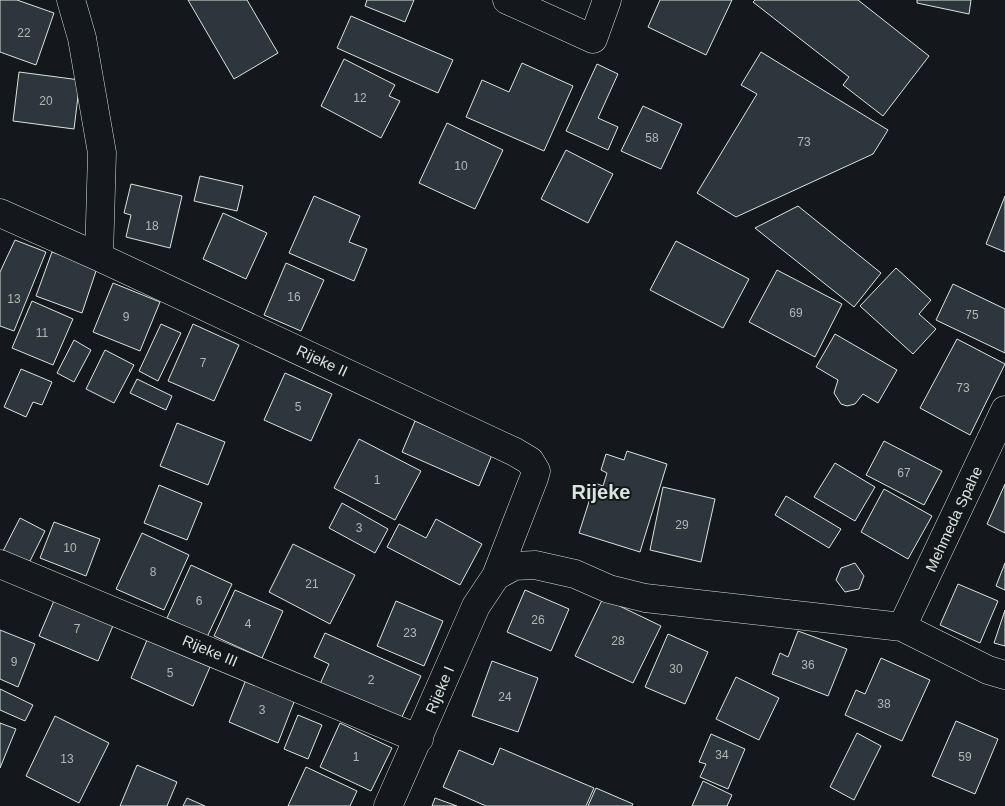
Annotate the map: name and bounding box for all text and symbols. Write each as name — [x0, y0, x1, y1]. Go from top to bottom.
house number: 22 — [17, 26, 31, 40]
house number: 12 — [353, 91, 367, 105]
house number: 20 — [39, 94, 53, 108]
house number: 58 — [645, 131, 659, 145]
house number: 73 — [797, 135, 811, 149]
house number: 10 — [454, 159, 468, 173]
house number: 18 — [145, 219, 159, 233]
house number: 16 — [287, 290, 301, 304]
house number: 13 — [7, 292, 21, 306]
house number: 69 — [789, 306, 803, 320]
house number: 75 — [965, 308, 979, 322]
house number: 9 — [123, 310, 130, 324]
house number: 11 — [36, 326, 49, 340]
street label: Rijeke II — [294, 341, 350, 380]
house number: 7 — [200, 356, 207, 370]
house number: 73 — [956, 381, 970, 395]
house number: 5 — [295, 400, 302, 414]
street label: Mehmeda Spahe — [922, 463, 985, 574]
house number: 67 — [897, 466, 911, 480]
house number: 1 — [374, 473, 381, 487]
district label: Rijeke — [572, 481, 630, 503]
house number: 29 — [675, 518, 689, 532]
house number: 3 — [356, 521, 363, 535]
house number: 10 — [63, 541, 77, 555]
house number: 8 — [150, 565, 157, 579]
house number: 21 — [305, 577, 319, 591]
house number: 6 — [196, 594, 203, 608]
house number: 26 — [531, 613, 545, 627]
house number: 4 — [245, 617, 252, 631]
house number: 7 — [74, 622, 81, 636]
house number: 23 — [403, 626, 417, 640]
street label: Rijeke III — [180, 631, 240, 670]
house number: 28 — [611, 634, 625, 648]
house number: 9 — [11, 655, 18, 669]
house number: 36 — [801, 658, 815, 672]
house number: 30 — [669, 662, 683, 676]
street label: Rijeke I — [422, 663, 457, 716]
house number: 5 — [167, 666, 174, 680]
house number: 2 — [368, 673, 375, 687]
house number: 24 — [498, 690, 512, 704]
house number: 38 — [877, 697, 891, 711]
house number: 3 — [259, 703, 266, 717]
house number: 34 — [715, 748, 729, 762]
house number: 1 — [353, 750, 360, 764]
house number: 59 — [958, 750, 972, 764]
house number: 13 — [60, 752, 74, 766]

